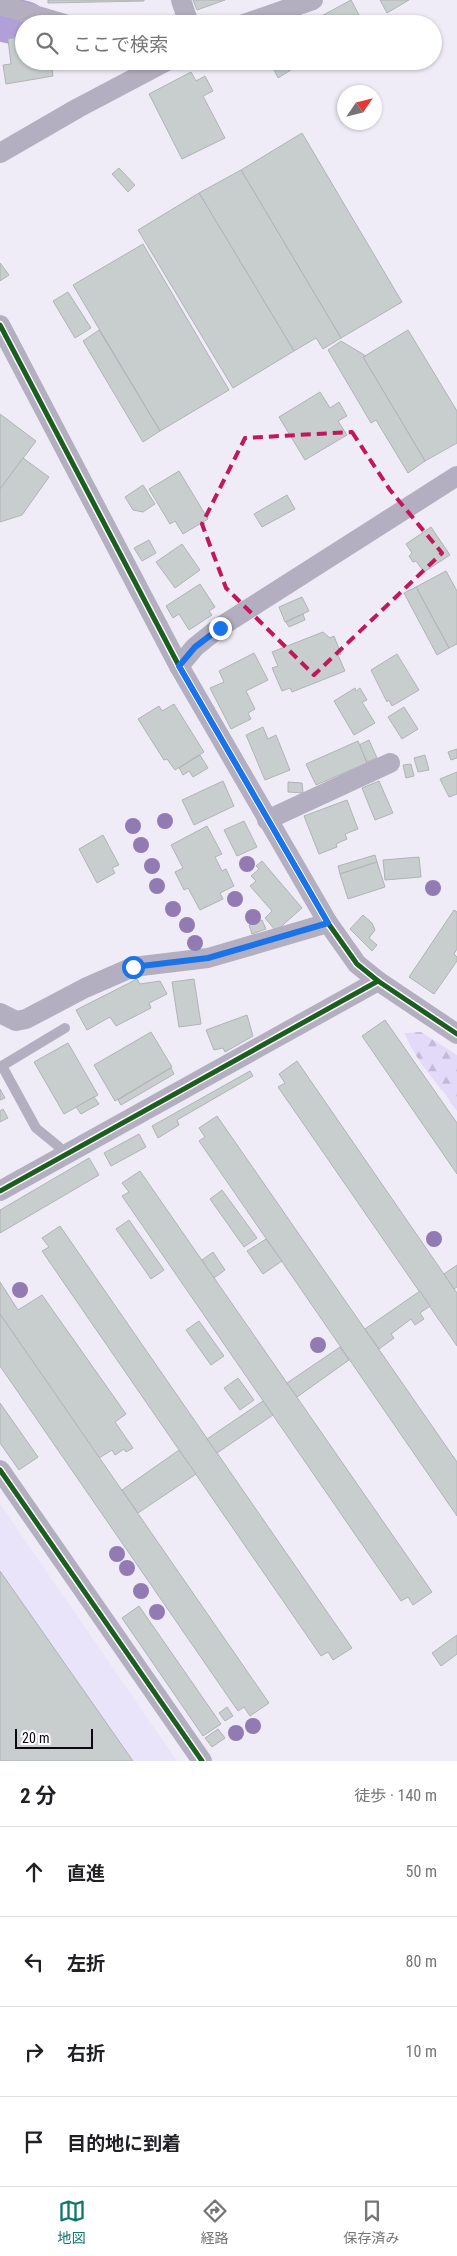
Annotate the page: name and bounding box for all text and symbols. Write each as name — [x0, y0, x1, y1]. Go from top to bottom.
search box — [15, 15, 442, 70]
icon: search — [33, 29, 61, 57]
text: ここで検索 — [73, 33, 168, 56]
north arrow — [337, 85, 382, 130]
route end — [209, 617, 232, 640]
route start — [122, 956, 145, 979]
scale bar — [15, 1726, 92, 1749]
text: 20 m — [22, 1730, 50, 1746]
text: 2 分 — [20, 1784, 56, 1808]
text: 徒歩 · 140 m — [354, 1786, 437, 1805]
icon: ahead — [20, 1858, 48, 1886]
text: 直進 — [67, 1862, 105, 1885]
text: 50 m — [405, 1862, 437, 1881]
icon: left — [20, 1948, 48, 1976]
text: 左折 — [67, 1952, 105, 1975]
text: 80 m — [405, 1952, 437, 1971]
icon: right — [20, 2038, 48, 2066]
text: 右折 — [67, 2042, 105, 2065]
text: 10 m — [405, 2042, 437, 2061]
icon: arrive — [20, 2128, 48, 2156]
text: 目的地に到着 — [67, 2132, 181, 2155]
tab: 地図 — [58, 2197, 86, 2247]
tab: 経路 — [201, 2197, 229, 2247]
tab: 保存済み — [344, 2197, 400, 2247]

